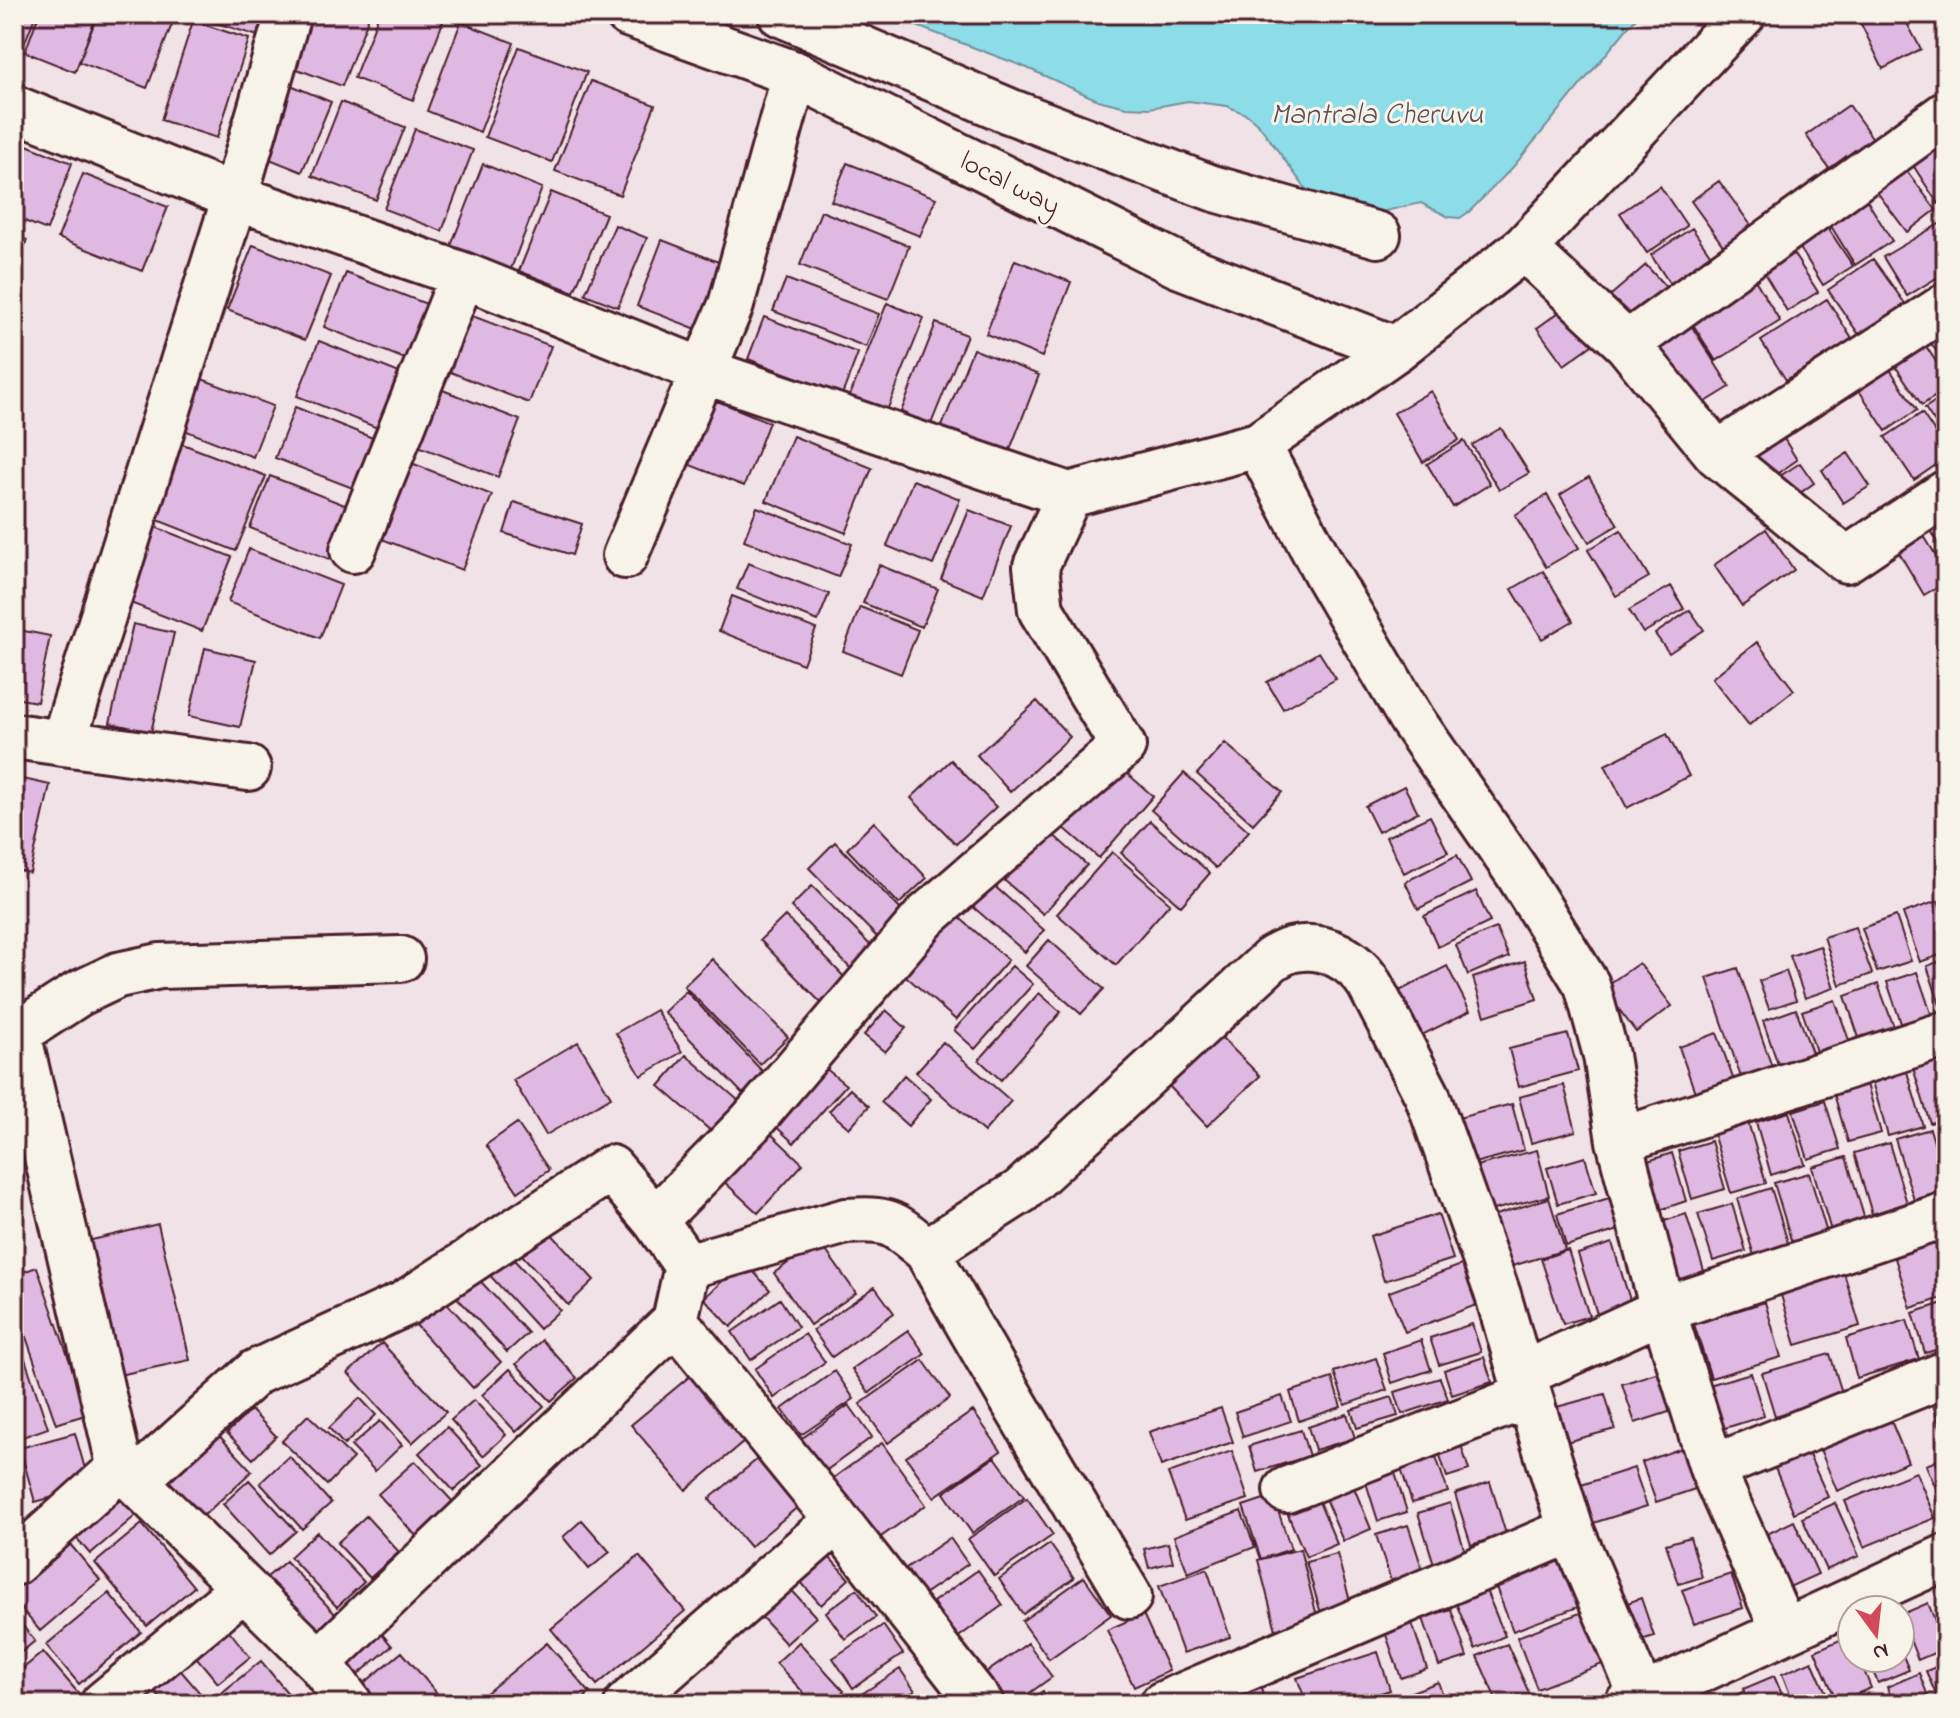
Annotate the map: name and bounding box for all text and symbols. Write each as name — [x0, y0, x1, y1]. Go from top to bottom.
water label: Mantrala Cheruvu — [1271, 94, 1483, 138]
street label: local way — [952, 142, 1067, 228]
north arrow — [1836, 1594, 1916, 1674]
text: N — [1869, 1633, 1892, 1668]

